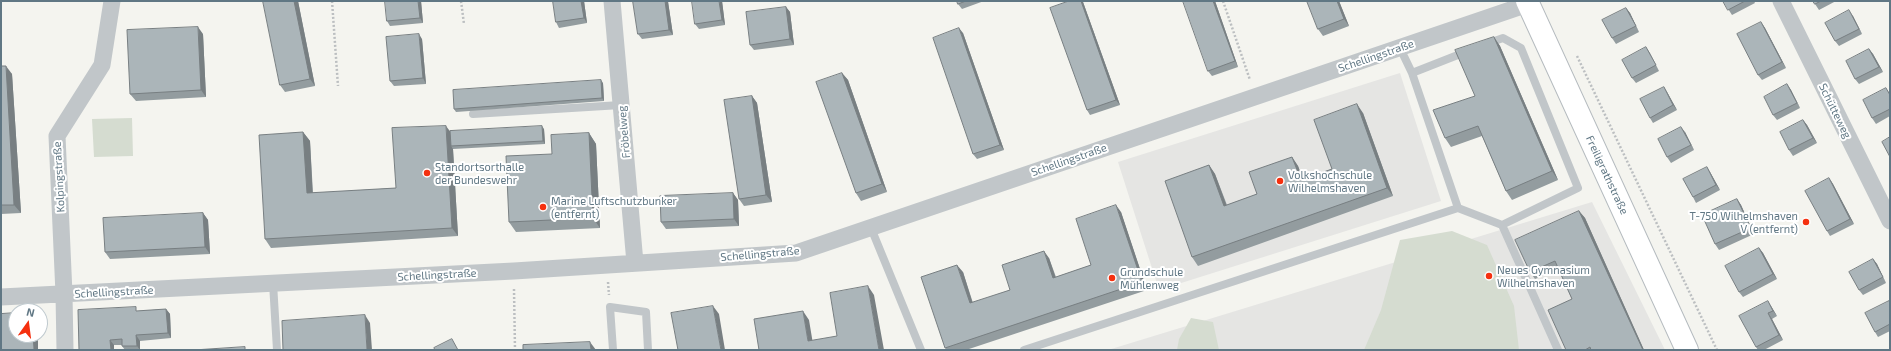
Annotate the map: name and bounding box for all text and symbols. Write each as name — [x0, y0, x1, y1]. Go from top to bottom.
street label: Schellingstraße — [1336, 37, 1416, 75]
street label: Schütteweg — [1816, 81, 1854, 141]
street label: Fröbelweg — [615, 105, 633, 159]
street label: Freiligrathstraße — [1583, 134, 1631, 216]
street label: Kolpingstraße — [51, 141, 67, 213]
street label: Schellingstraße — [1029, 141, 1109, 179]
place label: Standortsorthalle der Bundeswehr — [435, 160, 524, 186]
marker: Standortsorthalle der Bundeswehr — [422, 168, 432, 178]
place label: Volkshochschule Wilhelmshaven — [1288, 168, 1372, 194]
marker: Volkshochschule Wilhelmshaven — [1275, 176, 1285, 186]
place label: Marine Luftschutzbunker (entfernt) — [551, 194, 677, 220]
marker: Marine Luftschutzbunker (entfernt) — [538, 202, 548, 212]
place label: T-750 Wilhelmshaven V (entfernt) — [1689, 209, 1798, 235]
marker: T-750 Wilhelmshaven V (entfernt) — [1801, 217, 1811, 227]
street label: Schellingstraße — [720, 244, 800, 264]
place label: Neues Gymnasium Wilhelmshaven — [1497, 263, 1590, 289]
place label: Grundschule Mühlenweg — [1120, 265, 1183, 291]
street label: Schellingstraße — [397, 266, 477, 284]
marker: Neues Gymnasium Wilhelmshaven — [1484, 271, 1494, 281]
marker: Grundschule Mühlenweg — [1107, 273, 1117, 283]
street label: Schellingstraße — [74, 283, 154, 301]
north arrow — [8, 303, 48, 343]
text: N — [25, 305, 36, 319]

